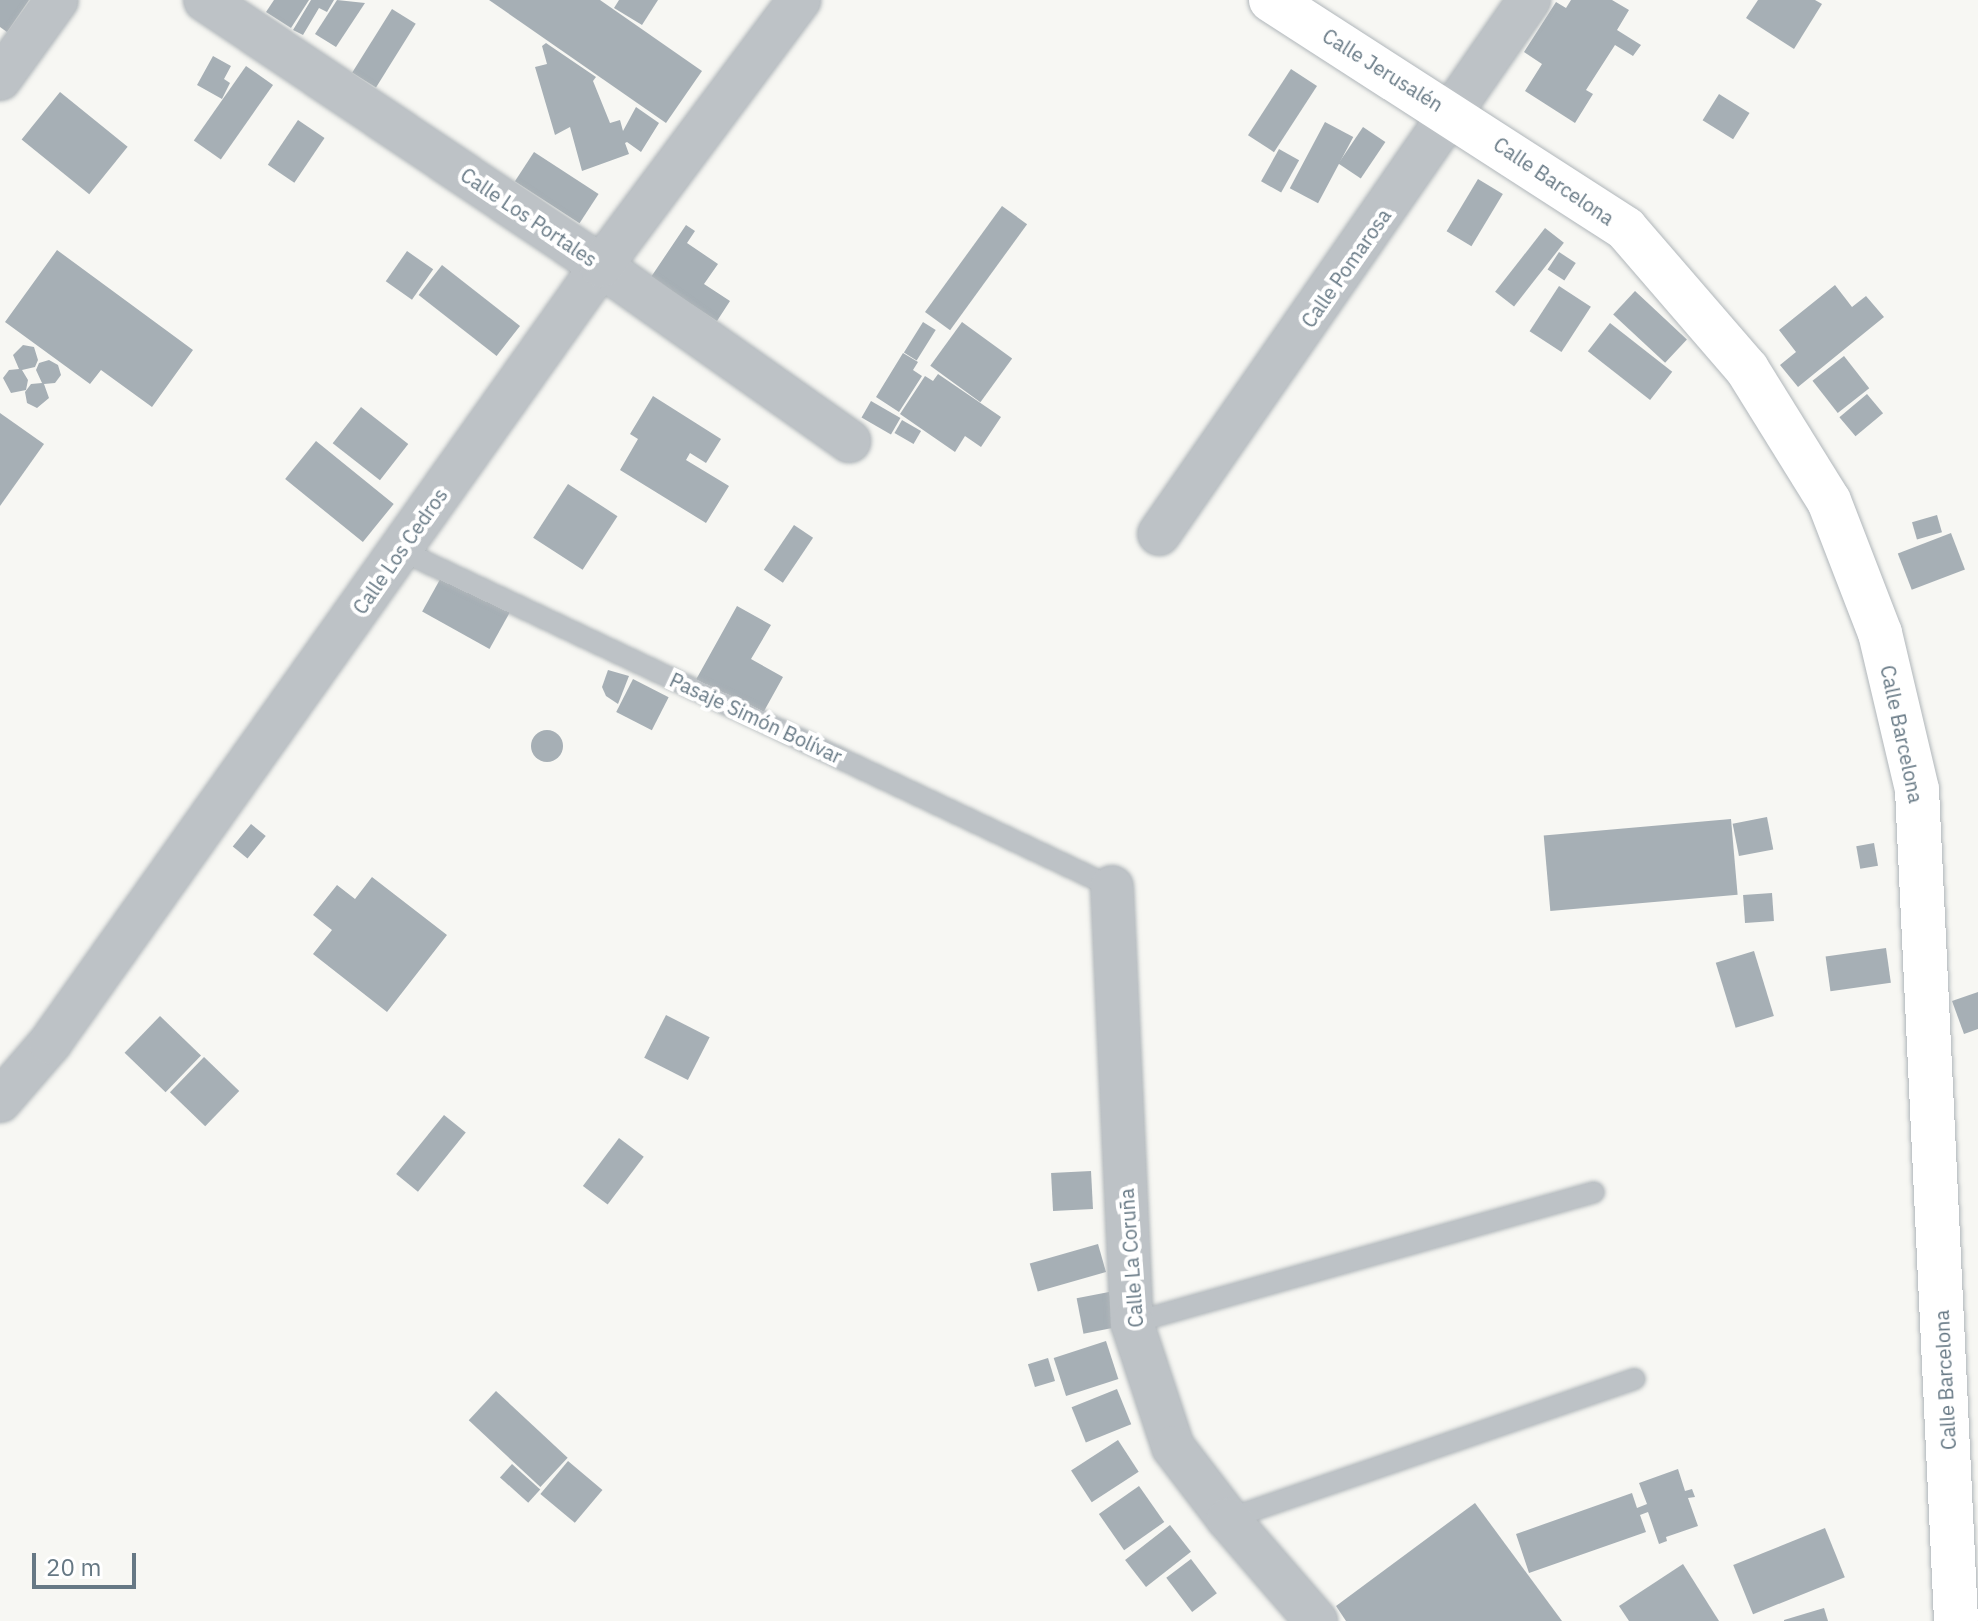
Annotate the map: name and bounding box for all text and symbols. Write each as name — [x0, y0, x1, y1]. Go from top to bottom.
street label: Calle Jerusalén — [1318, 23, 1448, 117]
street label: Calle Barcelona — [1489, 132, 1619, 230]
street label: Calle Los Portales — [456, 163, 602, 271]
street label: Calle Pomarosa — [1296, 204, 1396, 332]
street label: Calle Los Cedros — [348, 483, 452, 619]
street label: Calle Barcelona — [1876, 663, 1928, 805]
street label: Pasaje Simón Bolívar — [666, 668, 846, 768]
street label: Calle La Coruña — [1114, 1188, 1148, 1328]
street label: Calle Barcelona — [1929, 1309, 1961, 1451]
scale bar — [36, 1537, 140, 1587]
text: 20 m — [46, 1551, 101, 1583]

